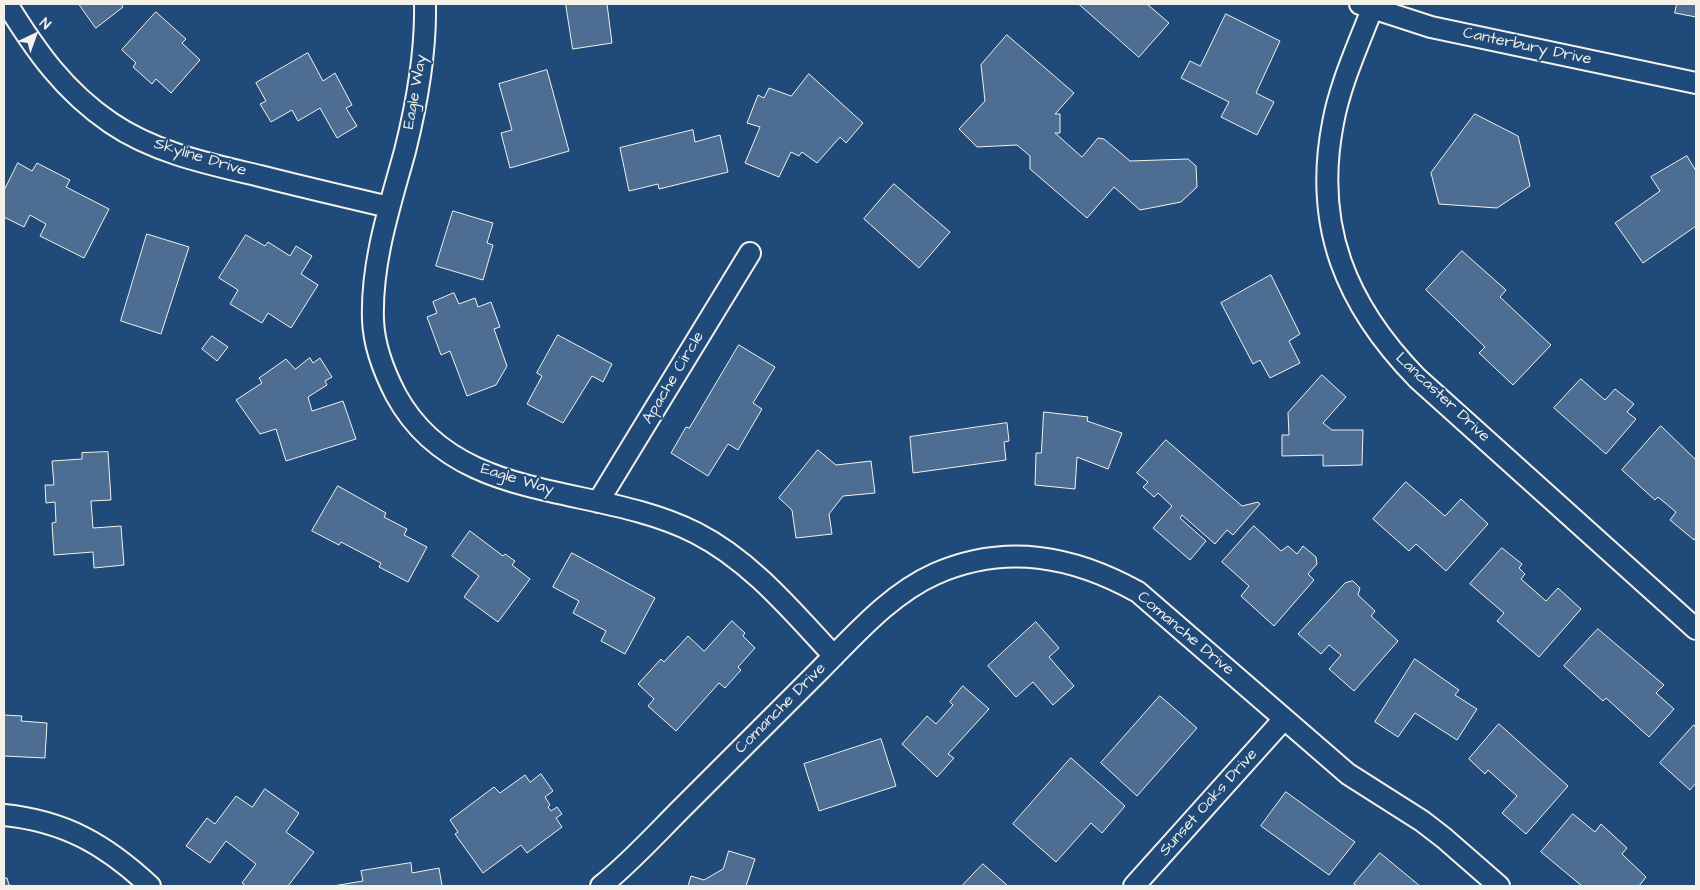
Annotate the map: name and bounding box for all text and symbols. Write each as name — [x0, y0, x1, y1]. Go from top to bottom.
north arrow — [10, 10, 60, 60]
text: N — [35, 13, 55, 34]
street label: Canterbury Drive — [1461, 24, 1593, 70]
street label: Eagle Way — [400, 53, 432, 131]
street label: Skyline Drive — [152, 135, 248, 181]
street label: Apache Circle — [639, 328, 709, 428]
street label: Lancaster Drive — [1391, 349, 1493, 447]
street label: Eagle Way — [478, 460, 556, 500]
street label: Comanche Drive — [1133, 588, 1237, 680]
street label: Comanche Drive — [732, 660, 830, 758]
street label: Sunset Oaks Drive — [1156, 745, 1262, 861]

